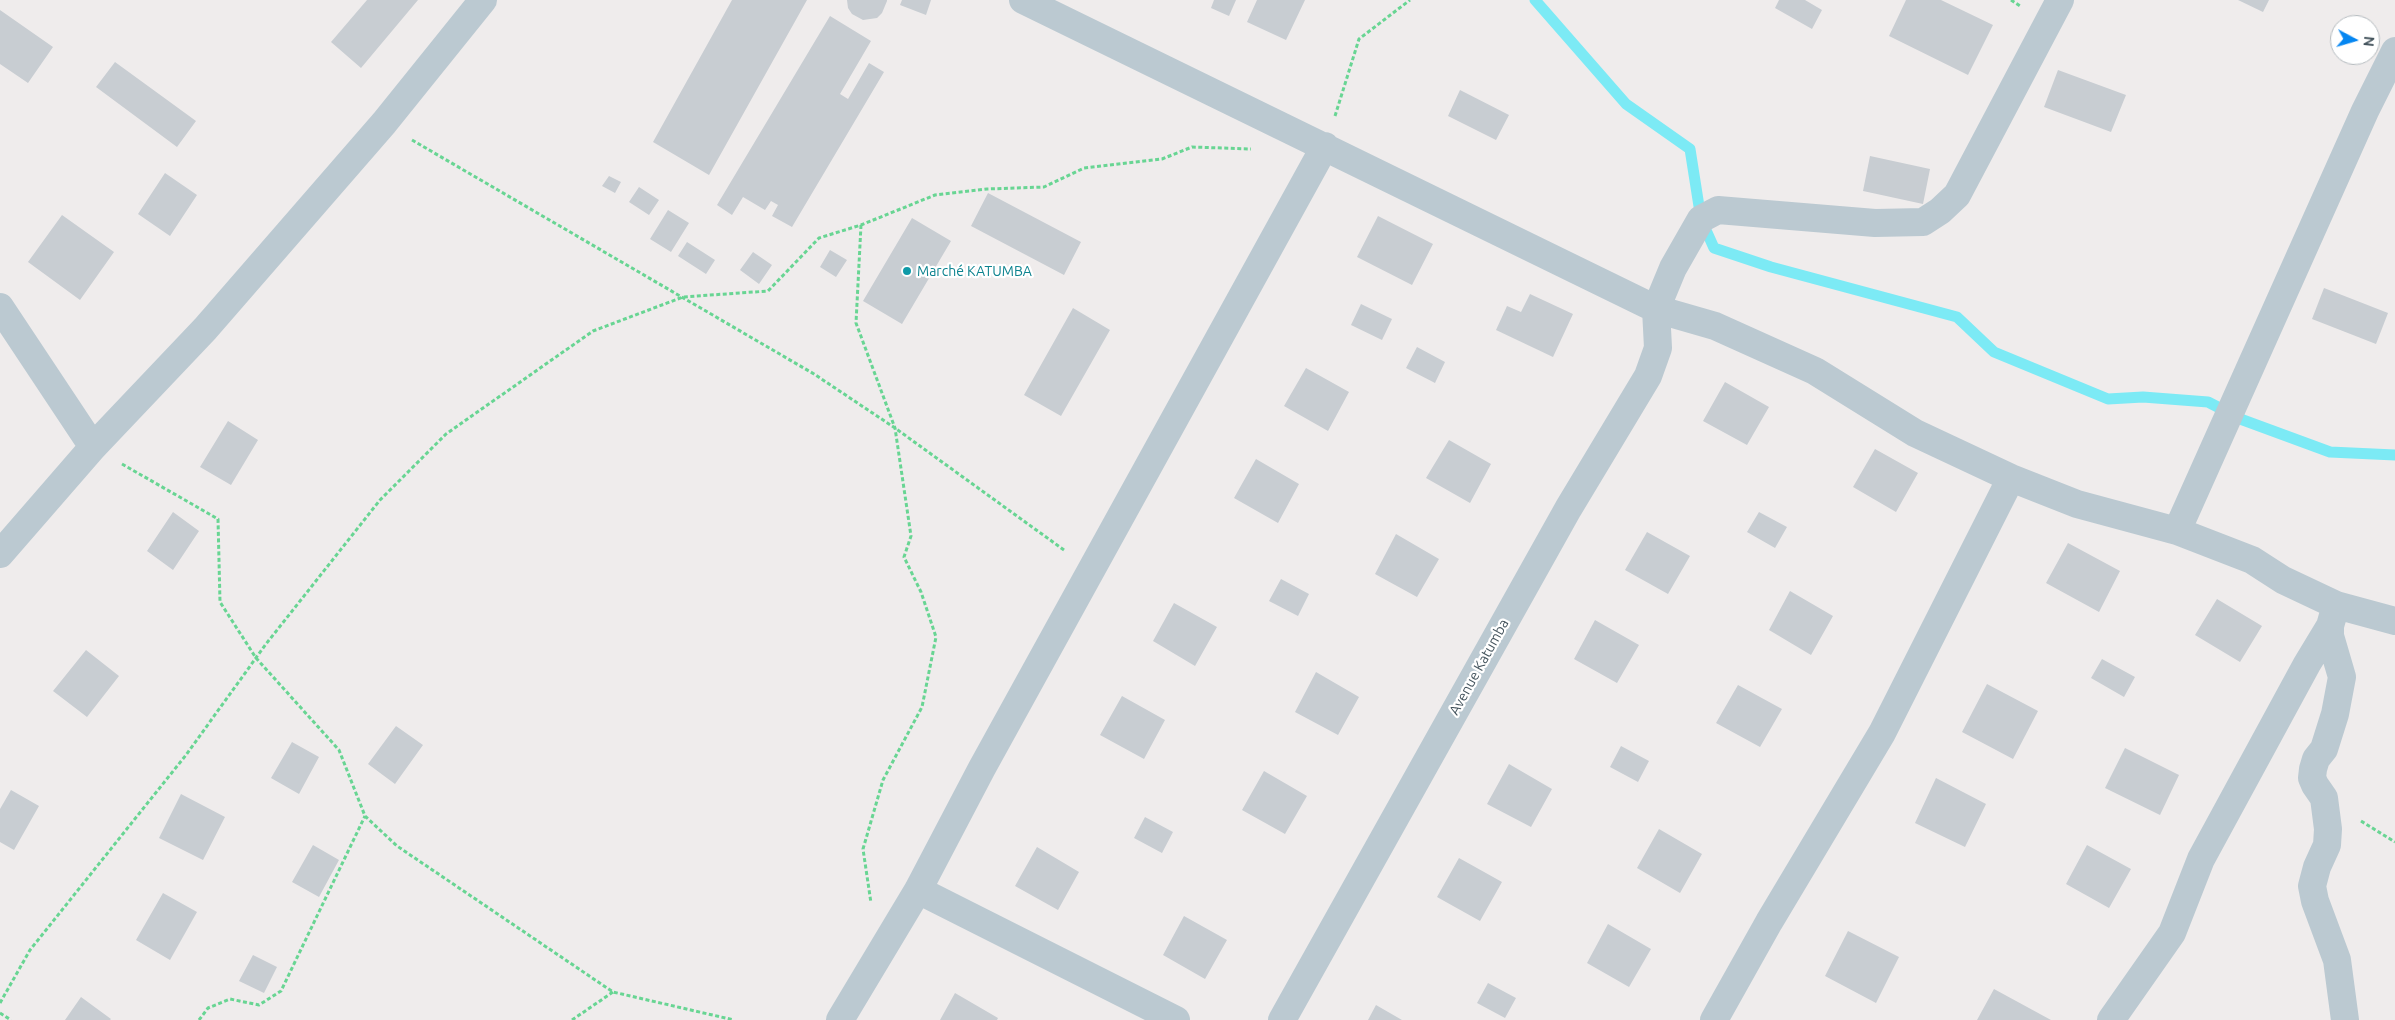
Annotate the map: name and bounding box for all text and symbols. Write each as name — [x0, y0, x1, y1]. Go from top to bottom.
north arrow — [2330, 15, 2380, 65]
text: N — [2360, 35, 2377, 47]
place label: Marché KATUMBA — [917, 263, 1032, 279]
marker: Marché KATUMBA — [901, 265, 913, 277]
street label: Avenue Katumba — [1446, 616, 1512, 718]

